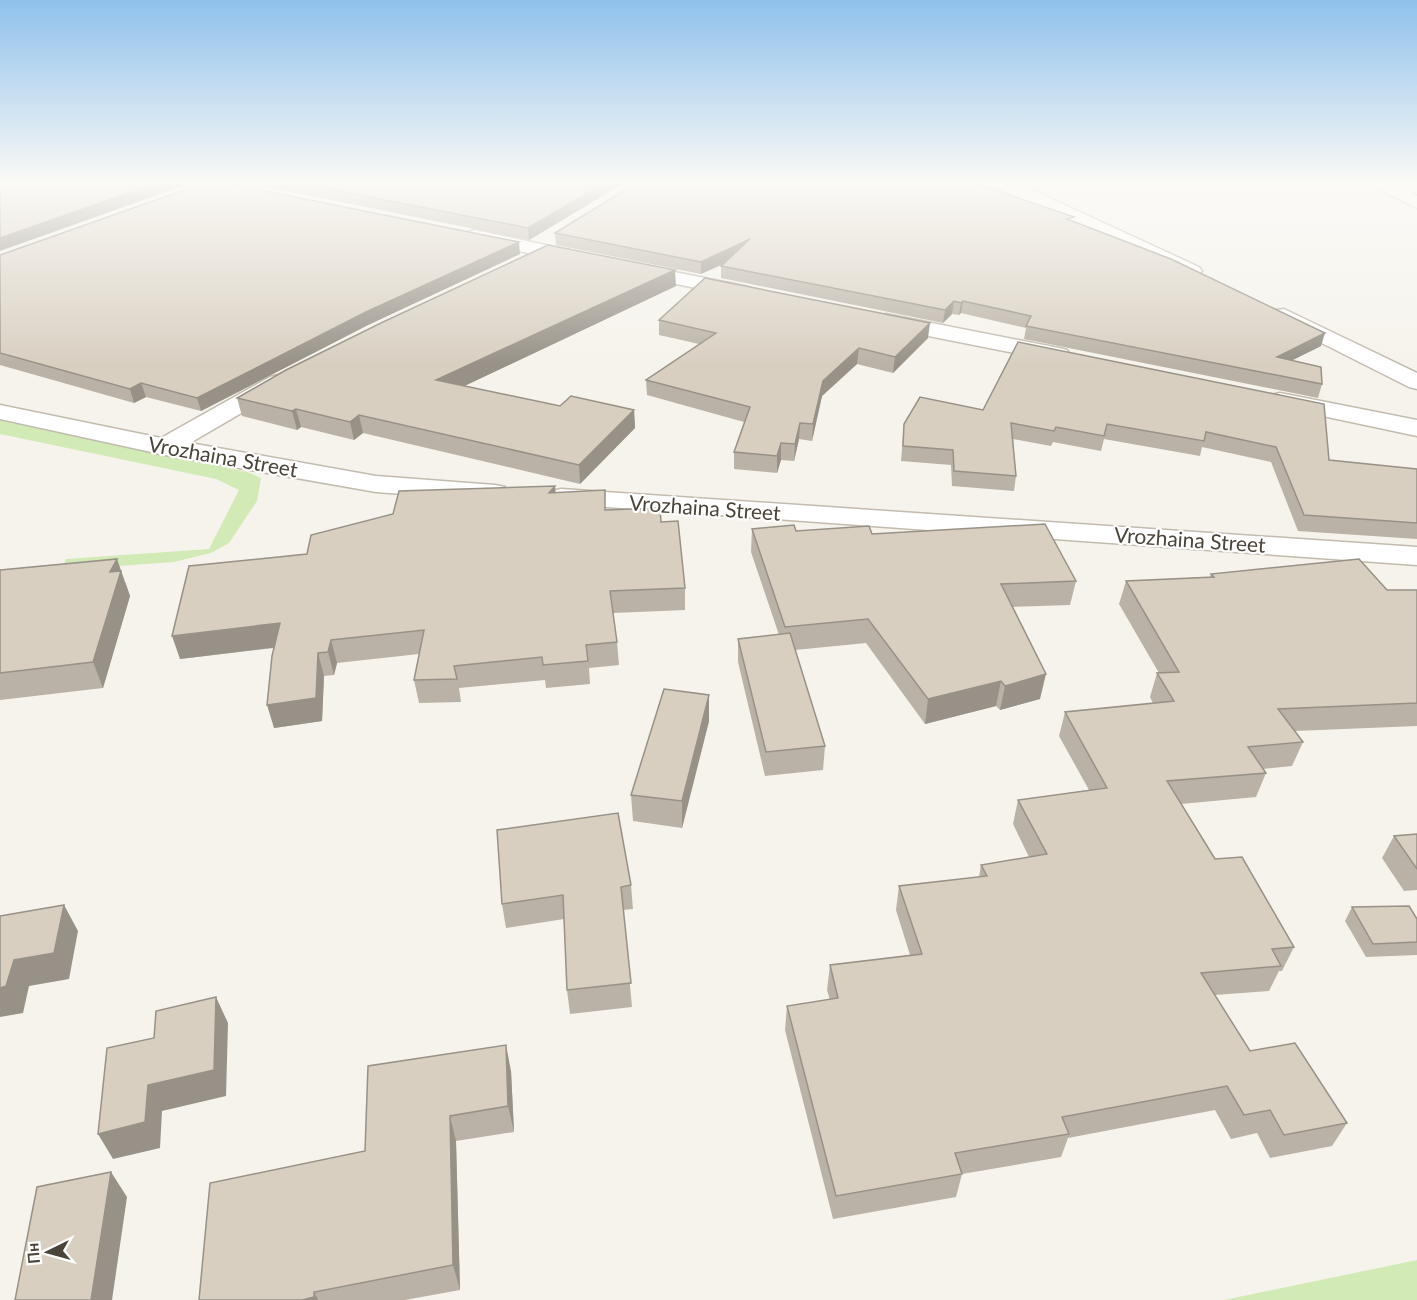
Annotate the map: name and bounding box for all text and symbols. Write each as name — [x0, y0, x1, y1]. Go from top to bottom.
street label: Vrozhaina Street — [146, 431, 300, 482]
street label: Vrozhaina Street — [629, 489, 782, 525]
street label: Vrozhaina Street — [1114, 521, 1267, 557]
north arrow — [18, 1222, 78, 1282]
text: Пн — [22, 1242, 43, 1265]

